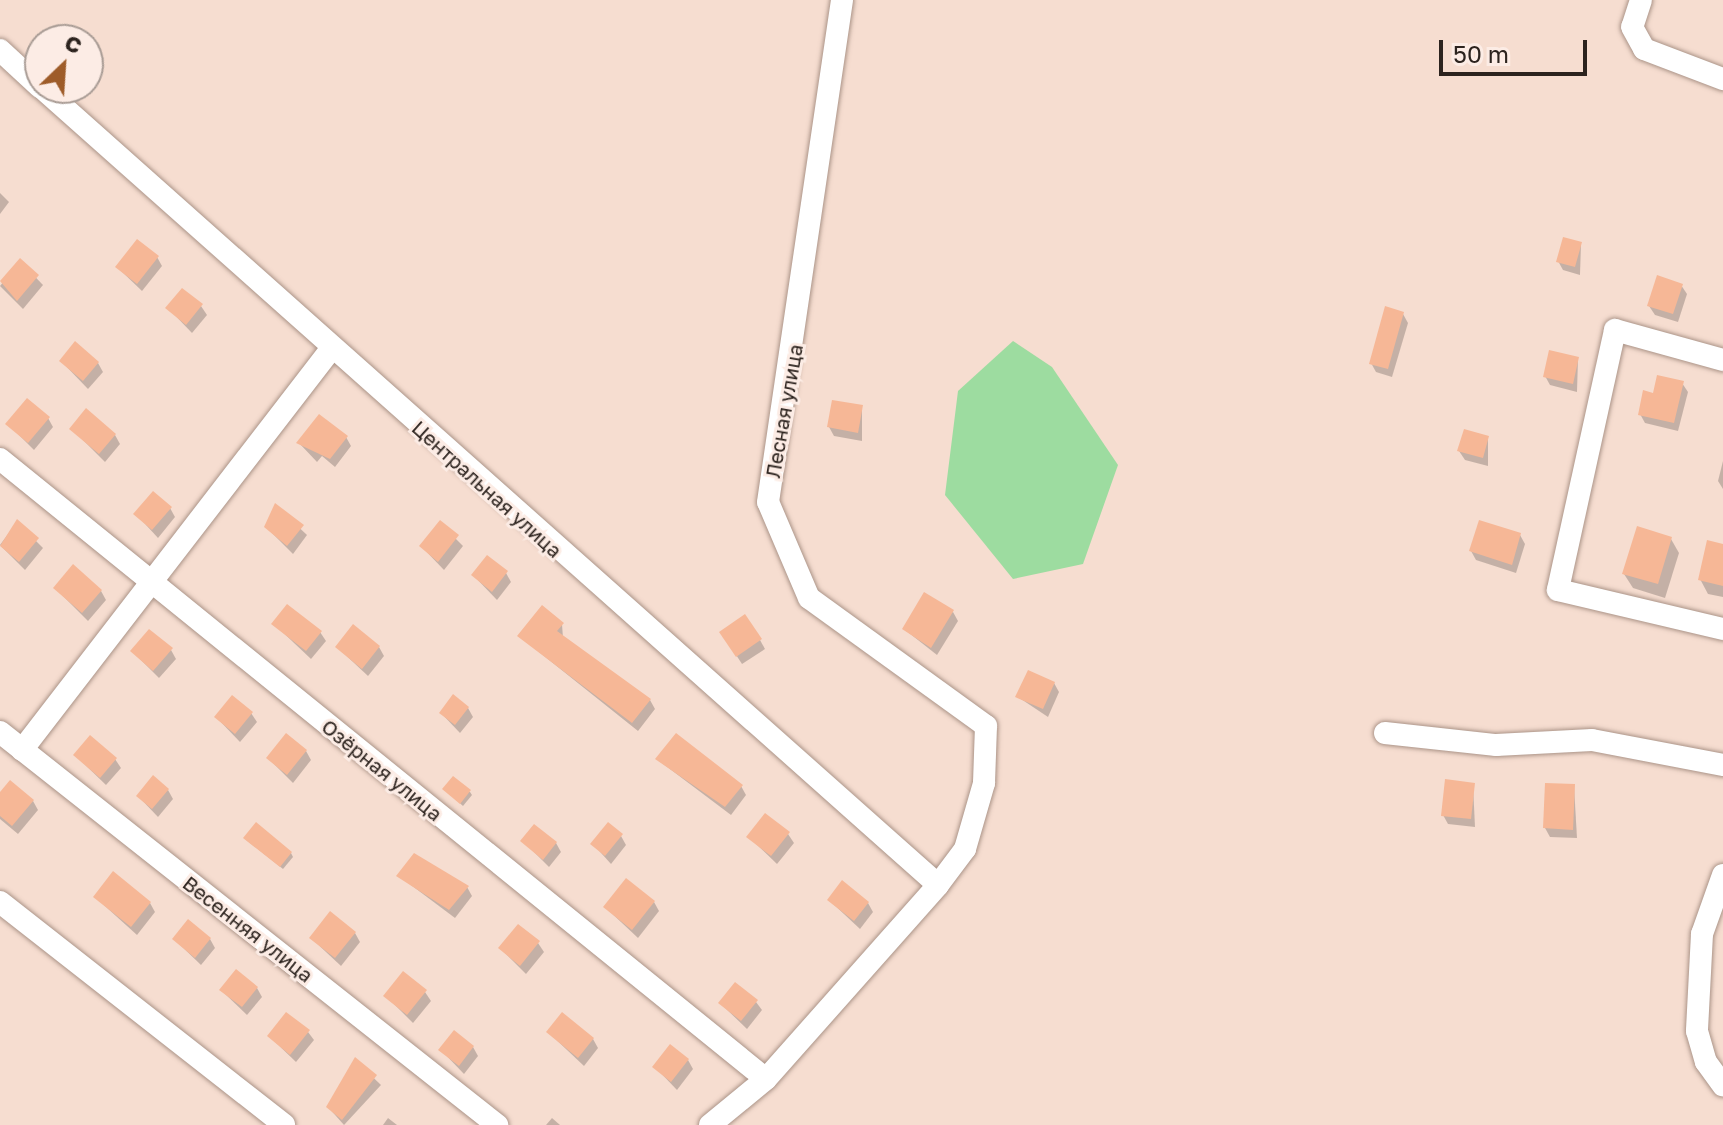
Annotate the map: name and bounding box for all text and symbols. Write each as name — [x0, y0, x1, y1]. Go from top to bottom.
north arrow — [24, 24, 104, 104]
scale bar — [1443, 24, 1591, 74]
text: С — [61, 28, 86, 59]
text: 50 m — [1453, 39, 1509, 68]
street label: Лесная улица — [760, 342, 808, 480]
street label: Центральная улица — [407, 416, 567, 562]
street label: Озёрная улица — [317, 714, 447, 826]
street label: Весенняя улица — [178, 871, 318, 987]

